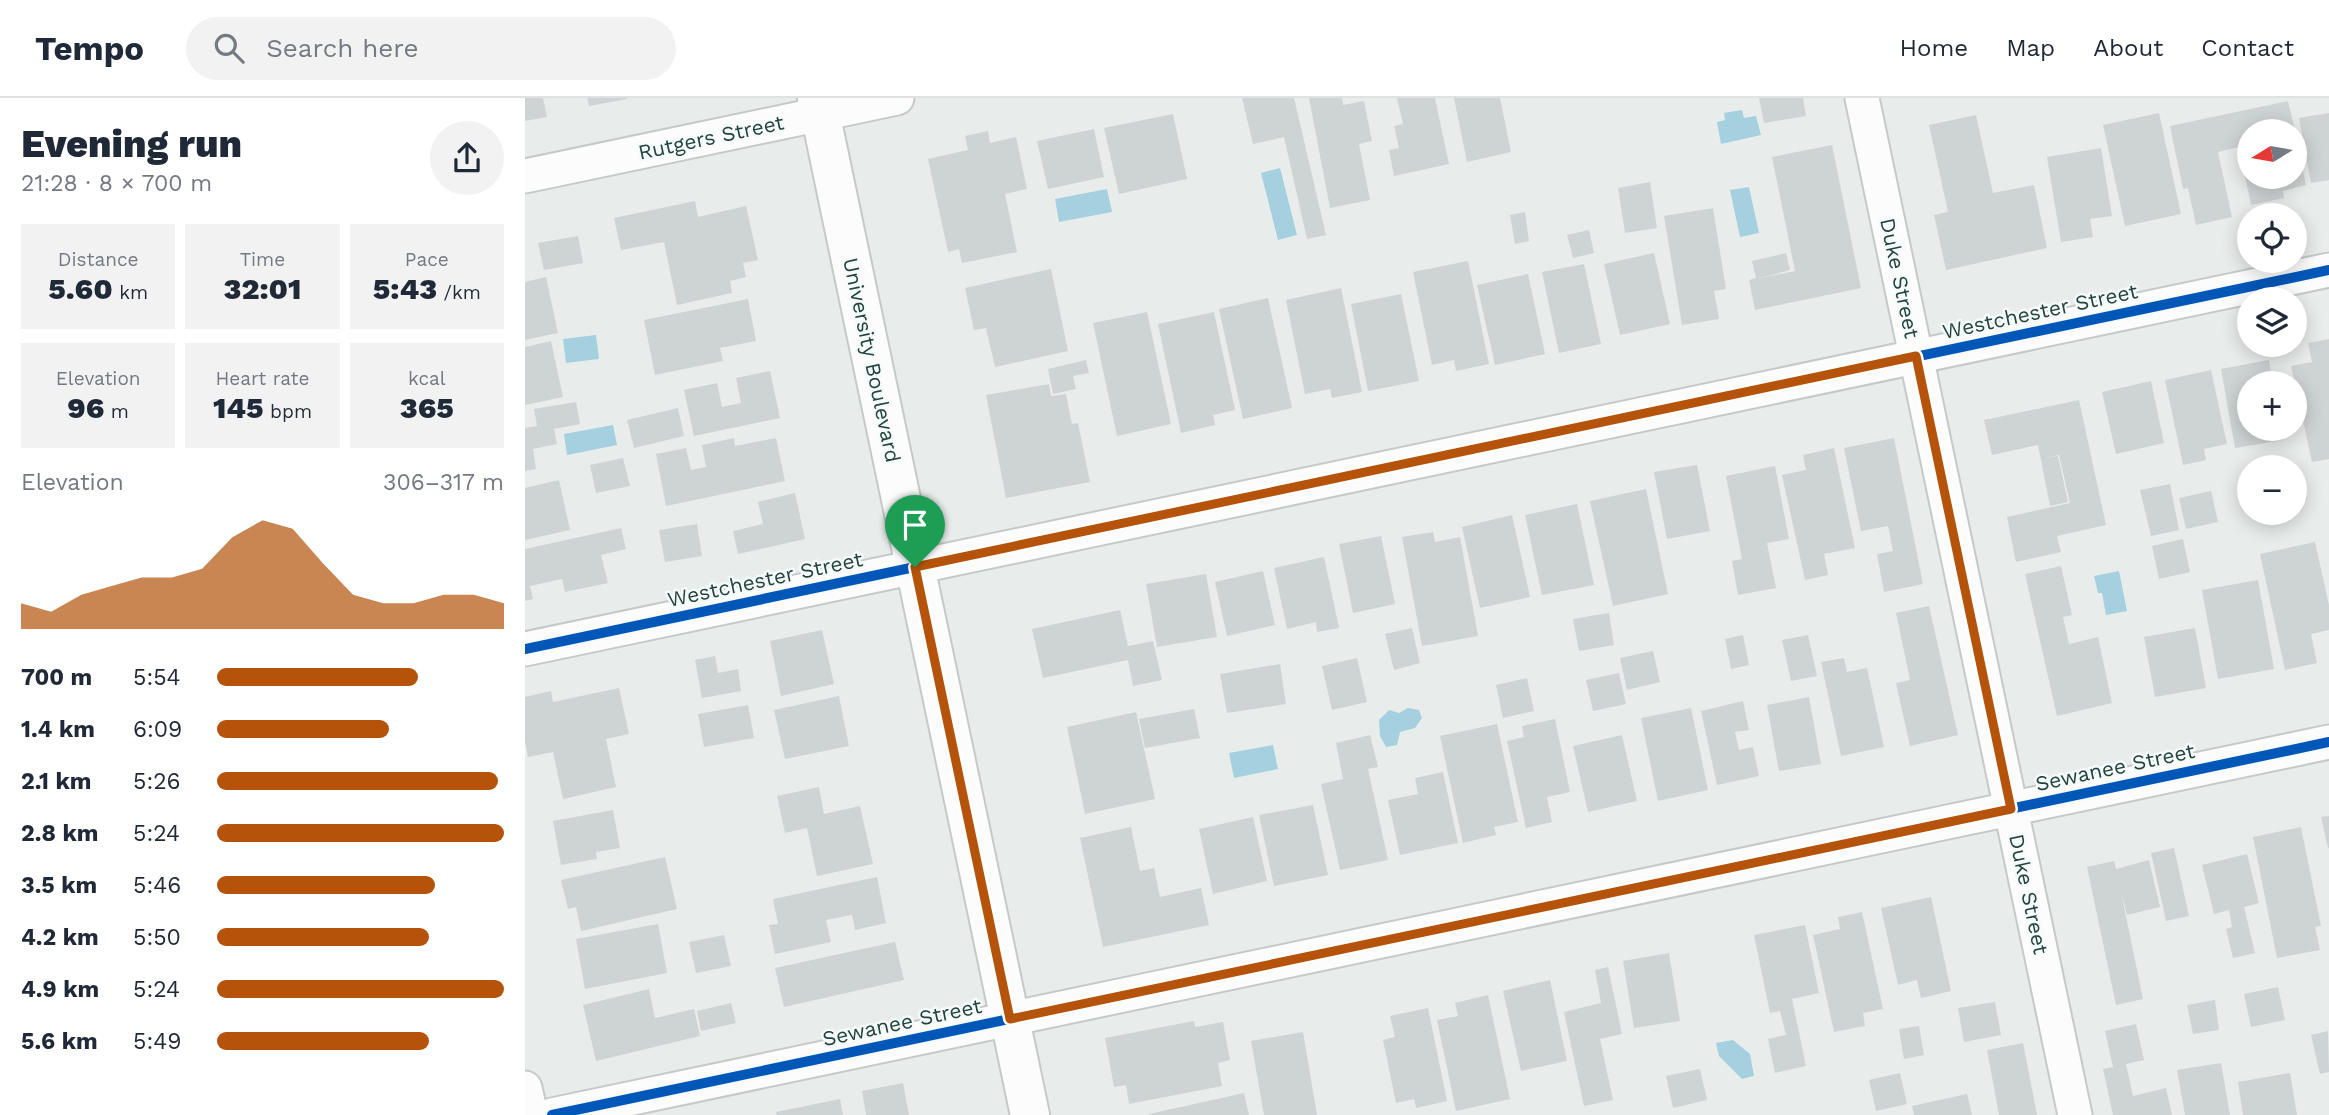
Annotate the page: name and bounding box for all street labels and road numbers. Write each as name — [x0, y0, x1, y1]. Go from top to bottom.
street label: Rutgers Street — [636, 109, 786, 165]
street label: Duke Street — [1875, 216, 1925, 341]
street label: University Boulevard — [838, 255, 906, 465]
street label: Westchester Street — [1940, 278, 2140, 344]
street label: Westchester Street — [665, 546, 865, 612]
street label: Sewanee Street — [2033, 738, 2197, 796]
street label: Duke Street — [2004, 832, 2054, 957]
street label: Sewanee Street — [820, 993, 984, 1051]

